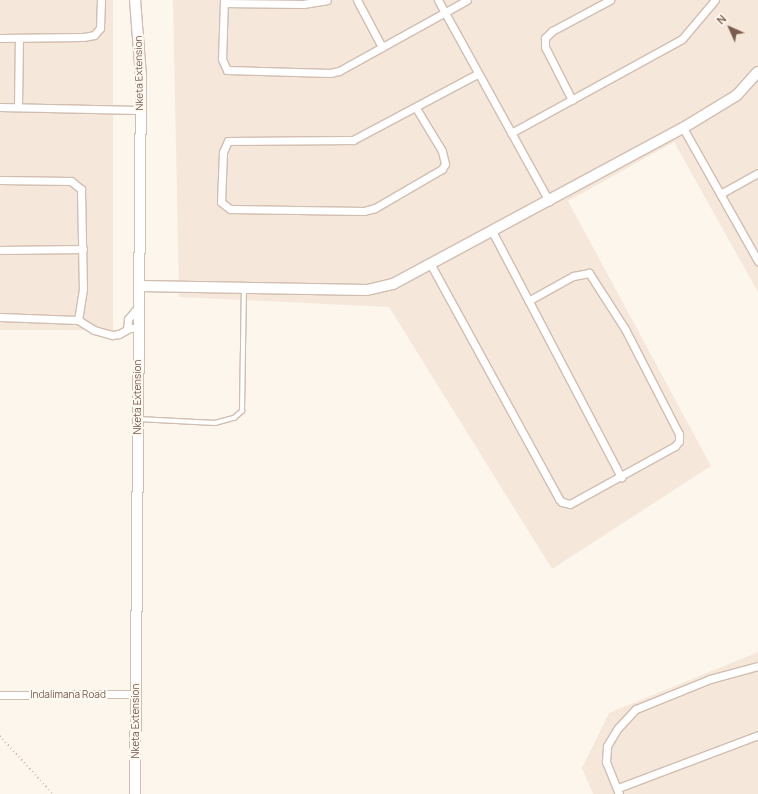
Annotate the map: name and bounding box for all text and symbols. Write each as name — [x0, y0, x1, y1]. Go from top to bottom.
north arrow — [710, 8, 750, 48]
text: N — [713, 11, 729, 27]
street label: Nketa Extension — [132, 35, 146, 111]
street label: Nketa Extension — [132, 360, 144, 434]
street label: Nketa Extension — [130, 684, 142, 758]
street label: Indalimana Road — [30, 689, 106, 701]

